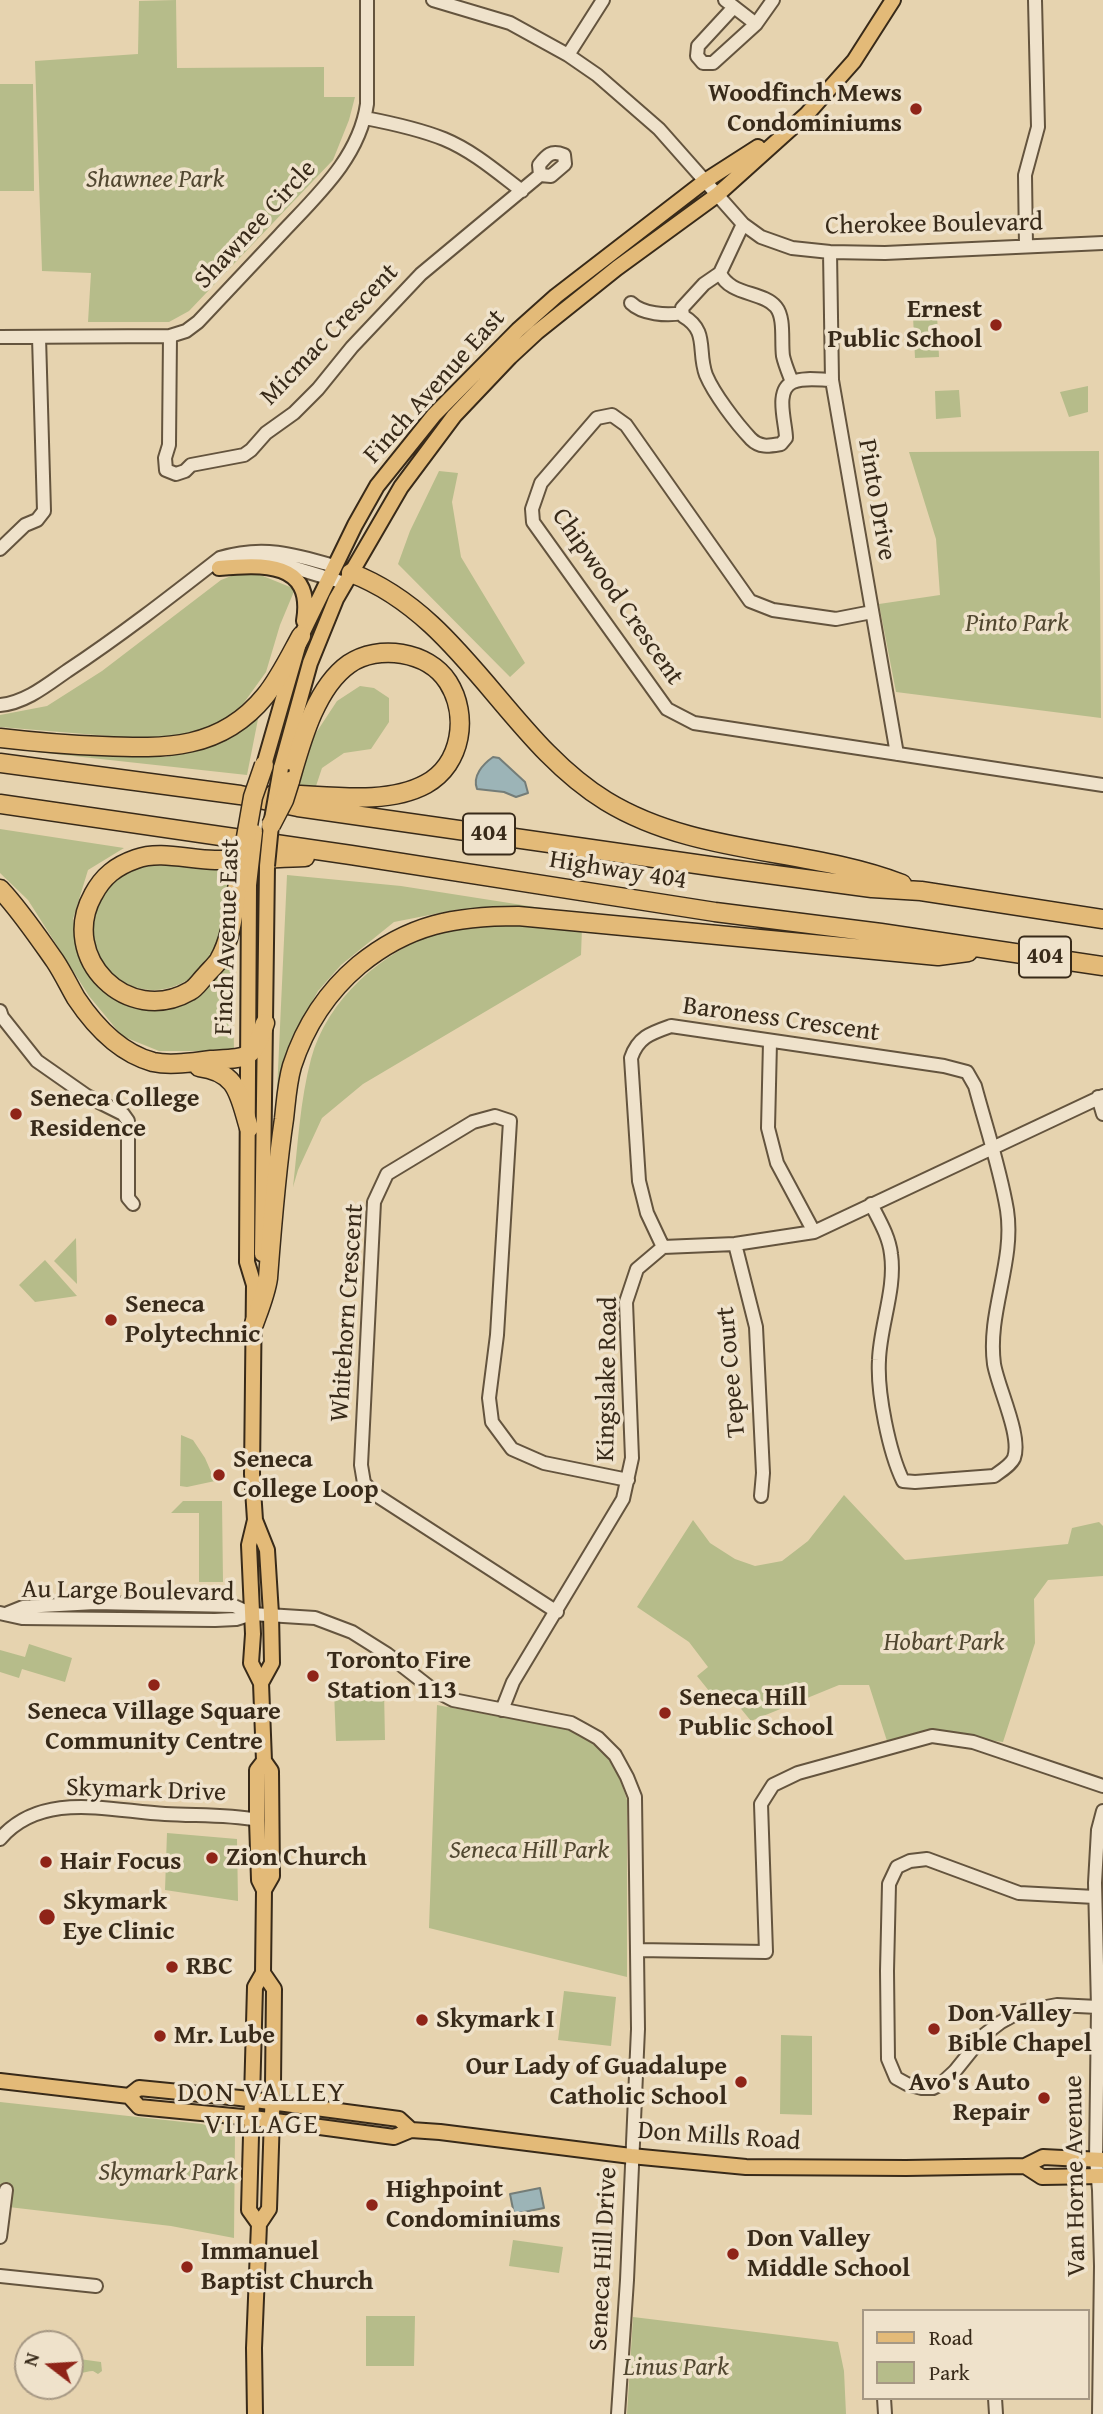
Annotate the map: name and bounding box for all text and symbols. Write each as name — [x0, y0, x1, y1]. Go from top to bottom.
place label: Woodfinch Mews Condominiums — [708, 78, 902, 140]
marker: Woodfinch Mews Condominiums — [908, 101, 924, 117]
street label: Shawnee Circle — [188, 154, 324, 296]
park label: Shawnee Park — [86, 164, 224, 196]
street label: Cherokee Boulevard — [825, 208, 1043, 242]
street label: Micmac Crescent — [254, 257, 406, 413]
place label: Ernest Public School — [828, 294, 982, 356]
street label: Finch Avenue East — [358, 304, 512, 470]
marker: Ernest Public School — [988, 317, 1004, 333]
street label: Pinto Drive — [850, 437, 902, 563]
street label: Chipwood Crescent — [544, 503, 690, 691]
park label: Pinto Park — [965, 608, 1069, 640]
road number: 404 — [463, 814, 515, 854]
street label: Finch Avenue East — [209, 838, 247, 1036]
street label: Highway 404 — [547, 845, 689, 897]
road number: 404 — [1019, 937, 1071, 978]
street label: Baroness Crescent — [681, 991, 881, 1049]
place label: Seneca College Residence — [30, 1083, 200, 1144]
marker: Seneca College Residence — [8, 1106, 24, 1122]
street label: Whitehorn Crescent — [325, 1203, 371, 1423]
place label: Seneca Polytechnic — [125, 1289, 260, 1350]
street label: Kingslake Road — [591, 1296, 625, 1462]
street label: Tepee Court — [711, 1305, 753, 1439]
marker: Seneca Polytechnic — [103, 1312, 119, 1328]
place label: Seneca College Loop — [233, 1444, 379, 1506]
marker: Seneca College Loop — [211, 1467, 227, 1483]
street label: Au Large Boulevard — [21, 1575, 235, 1609]
park label: Hobart Park — [884, 1627, 1004, 1659]
place label: Toronto Fire Station 113 — [327, 1645, 471, 1706]
marker: Toronto Fire Station 113 — [305, 1668, 321, 1684]
marker: Seneca Village Square Community Centre — [146, 1677, 162, 1693]
place label: Seneca Hill Public School — [679, 1682, 833, 1744]
place label: Seneca Village Square Community Centre — [27, 1696, 281, 1758]
marker: Seneca Hill Public School — [657, 1705, 673, 1721]
street label: Skymark Drive — [65, 1773, 227, 1809]
park label: Seneca Hill Park — [449, 1835, 609, 1867]
place label: Zion Church — [226, 1842, 367, 1874]
place label: Hair Focus — [60, 1846, 181, 1878]
marker: Zion Church — [204, 1850, 220, 1866]
marker: Hair Focus — [38, 1854, 54, 1870]
place label: Skymark Eye Clinic — [63, 1886, 174, 1948]
marker: Skymark Eye Clinic — [37, 1907, 57, 1927]
place label: RBC — [186, 1951, 233, 1983]
marker: RBC — [164, 1959, 180, 1975]
place label: Don Valley Bible Chapel — [948, 1998, 1092, 2060]
place label: Skymark I — [436, 2004, 555, 2036]
marker: Skymark I — [414, 2012, 430, 2028]
place label: Mr. Lube — [174, 2020, 275, 2052]
marker: Don Valley Bible Chapel — [926, 2021, 942, 2037]
marker: Mr. Lube — [152, 2028, 168, 2044]
place label: Our Lady of Guadalupe Catholic School — [466, 2051, 727, 2112]
place label: Avo's Auto Repair — [909, 2067, 1030, 2128]
marker: Our Lady of Guadalupe Catholic School — [733, 2074, 749, 2090]
street label: Van Horne Avenue — [1059, 2075, 1093, 2277]
district label: DON VALLEY VILLAGE — [179, 2077, 345, 2143]
marker: Avo's Auto Repair — [1036, 2090, 1052, 2106]
street label: Don Mills Road — [637, 2116, 801, 2158]
park label: Skymark Park — [98, 2157, 238, 2189]
street label: Seneca Hill Drive — [584, 2166, 624, 2352]
place label: Highpoint Condominiums — [386, 2174, 561, 2236]
marker: Highpoint Condominiums — [364, 2197, 380, 2213]
place label: Don Valley Middle School — [747, 2223, 910, 2284]
place label: Immanuel Baptist Church — [201, 2236, 373, 2298]
marker: Don Valley Middle School — [725, 2246, 741, 2262]
marker: Immanuel Baptist Church — [179, 2259, 195, 2275]
legend — [862, 2309, 1089, 2400]
text: Road — [929, 2322, 973, 2353]
north arrow — [14, 2330, 84, 2400]
text: N — [16, 2349, 46, 2370]
park label: Linus Park — [623, 2352, 729, 2384]
text: Park — [929, 2357, 970, 2388]

